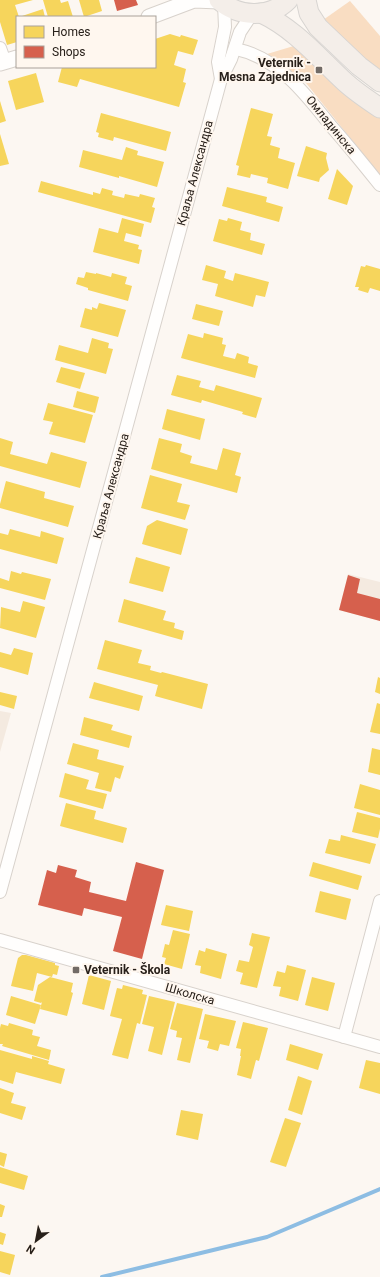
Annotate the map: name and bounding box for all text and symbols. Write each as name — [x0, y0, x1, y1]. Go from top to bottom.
legend — [16, 16, 156, 68]
text: Homes — [52, 25, 90, 39]
text: Shops — [52, 45, 86, 59]
place label: Veternik - Mesna Zajednica — [219, 56, 312, 84]
marker: Veternik - Mesna Zajednica — [314, 65, 324, 75]
street label: Омладинска — [303, 93, 359, 157]
street label: Краља Александра — [174, 119, 216, 227]
street label: Краља Александра — [90, 432, 132, 540]
place label: Veternik - Škola — [84, 962, 171, 977]
marker: Veternik - Škola — [71, 965, 81, 975]
street label: Школска — [164, 980, 216, 1008]
north arrow — [16, 1221, 56, 1261]
text: N — [24, 1241, 38, 1257]

